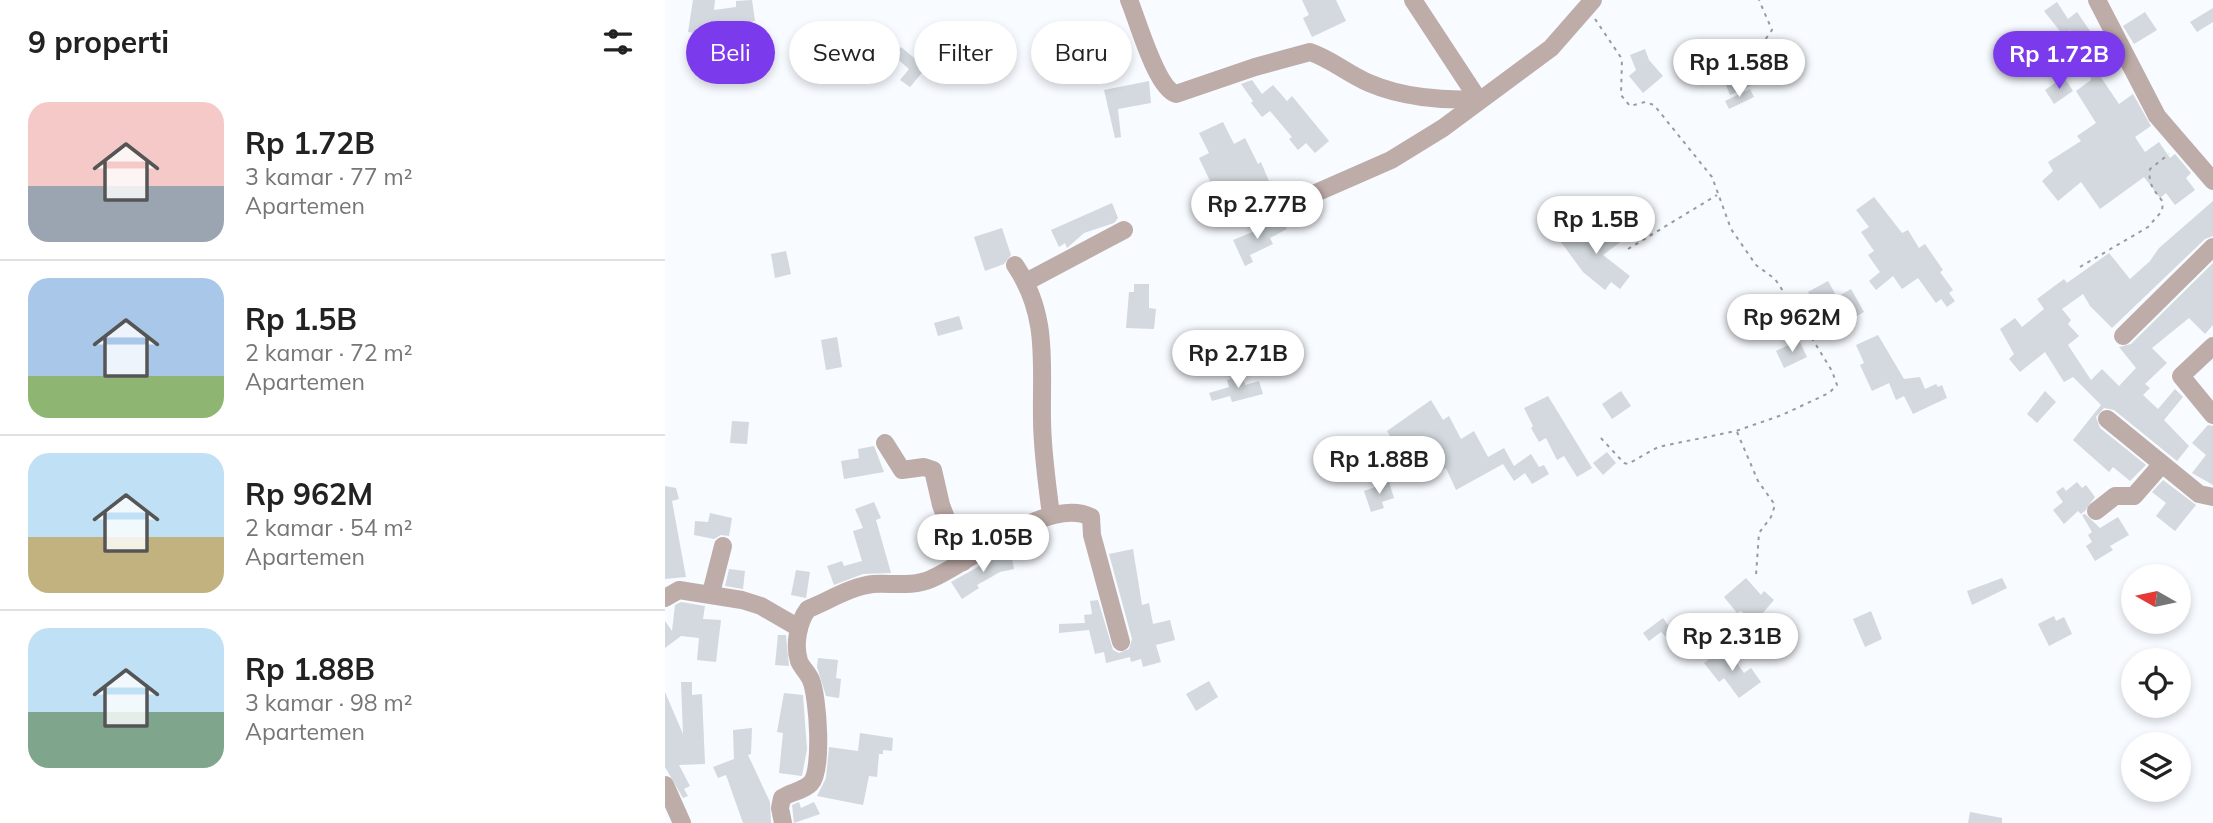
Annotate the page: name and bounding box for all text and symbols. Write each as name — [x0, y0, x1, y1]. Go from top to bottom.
chip: Beli — [686, 21, 775, 84]
chip: Sewa — [789, 21, 900, 84]
chip: Filter — [914, 21, 1017, 84]
chip: Baru — [1031, 21, 1132, 84]
text: 9 properti — [28, 23, 169, 61]
icon: filters — [599, 23, 637, 61]
pin: Rp 1.72B — [1987, 32, 2131, 91]
text: Rp 1.72B — [2009, 39, 2109, 68]
pin: Rp 1.58B — [1667, 40, 1811, 99]
text: Rp 1.58B — [1689, 47, 1789, 76]
text: Rp 1.72B — [245, 124, 375, 162]
icon: home — [84, 130, 168, 214]
text: 3 kamar · 77 m² — [245, 162, 413, 191]
pin: Rp 2.77B — [1185, 182, 1329, 241]
text: Rp 2.77B — [1207, 189, 1307, 218]
text: Apartemen — [245, 191, 365, 220]
pin: Rp 1.5B — [1531, 196, 1661, 256]
text: Rp 1.5B — [1553, 204, 1639, 233]
pin: Rp 962M — [1727, 294, 1857, 354]
text: Rp 1.5B — [245, 300, 357, 338]
text: Rp 962M — [1743, 302, 1841, 331]
icon: home — [84, 306, 168, 390]
pin: Rp 2.71B — [1166, 330, 1310, 390]
text: 2 kamar · 72 m² — [245, 338, 413, 367]
text: Rp 2.71B — [1188, 338, 1288, 367]
text: Apartemen — [245, 367, 365, 396]
pin: Rp 1.88B — [1307, 436, 1451, 496]
text: Rp 1.88B — [1329, 444, 1429, 473]
text: Rp 962M — [245, 475, 373, 513]
icon: home — [84, 481, 168, 565]
text: 2 kamar · 54 m² — [245, 513, 413, 542]
pin: Rp 1.05B — [911, 514, 1055, 574]
text: Rp 1.05B — [933, 522, 1033, 551]
text: Apartemen — [245, 542, 365, 571]
north arrow — [2121, 564, 2191, 634]
map controls — [2121, 564, 2191, 802]
pin: Rp 2.31B — [1660, 614, 1804, 673]
text: Rp 2.31B — [1682, 621, 1782, 650]
button: locate — [2121, 648, 2191, 718]
text: Rp 1.88B — [245, 650, 375, 688]
icon: home — [84, 656, 168, 740]
text: 3 kamar · 98 m² — [245, 688, 413, 717]
text: Apartemen — [245, 717, 365, 746]
button: layers — [2121, 732, 2191, 802]

